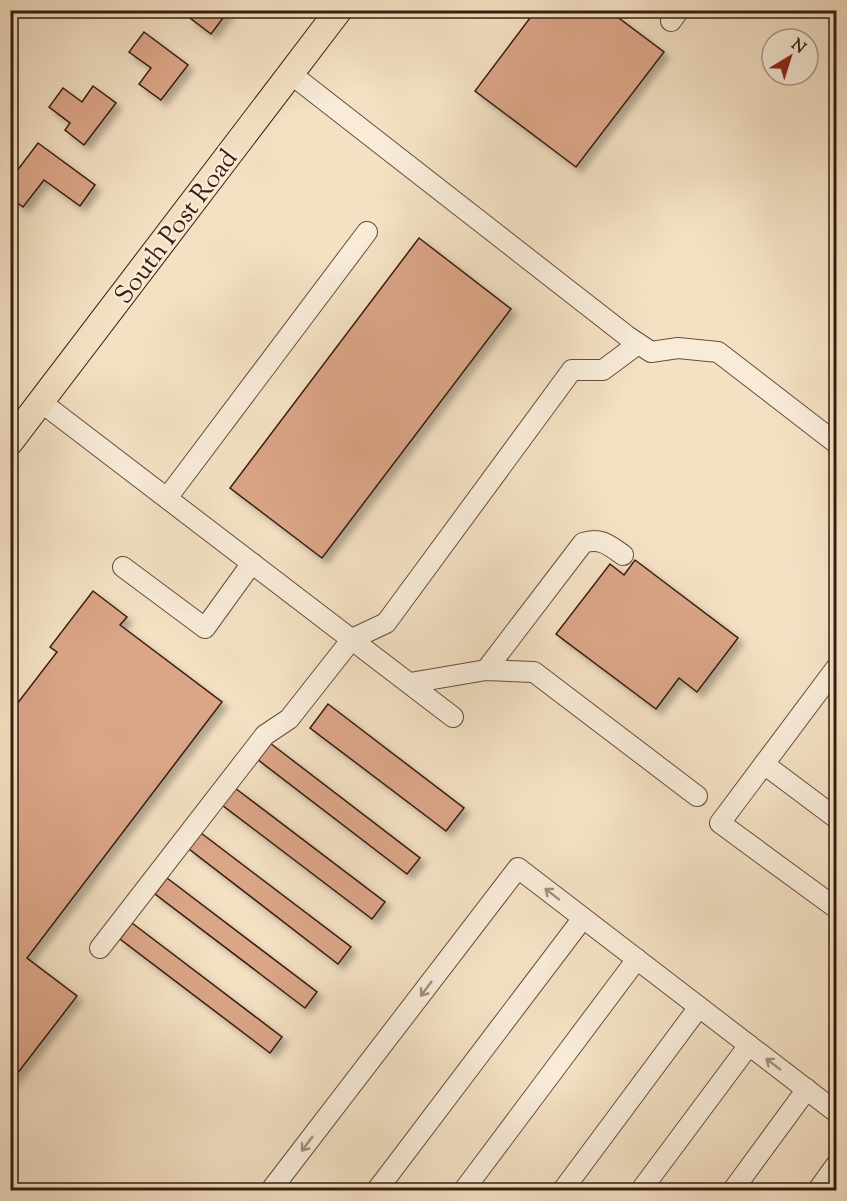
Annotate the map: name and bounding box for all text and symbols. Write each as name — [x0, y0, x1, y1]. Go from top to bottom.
north arrow — [760, 27, 820, 87]
text: N — [786, 34, 810, 60]
street label: South Post Road — [106, 142, 248, 313]
one-way arrow — [544, 887, 560, 900]
one-way arrow — [419, 980, 432, 996]
one-way arrow — [766, 1057, 782, 1070]
one-way arrow — [301, 1135, 313, 1151]

